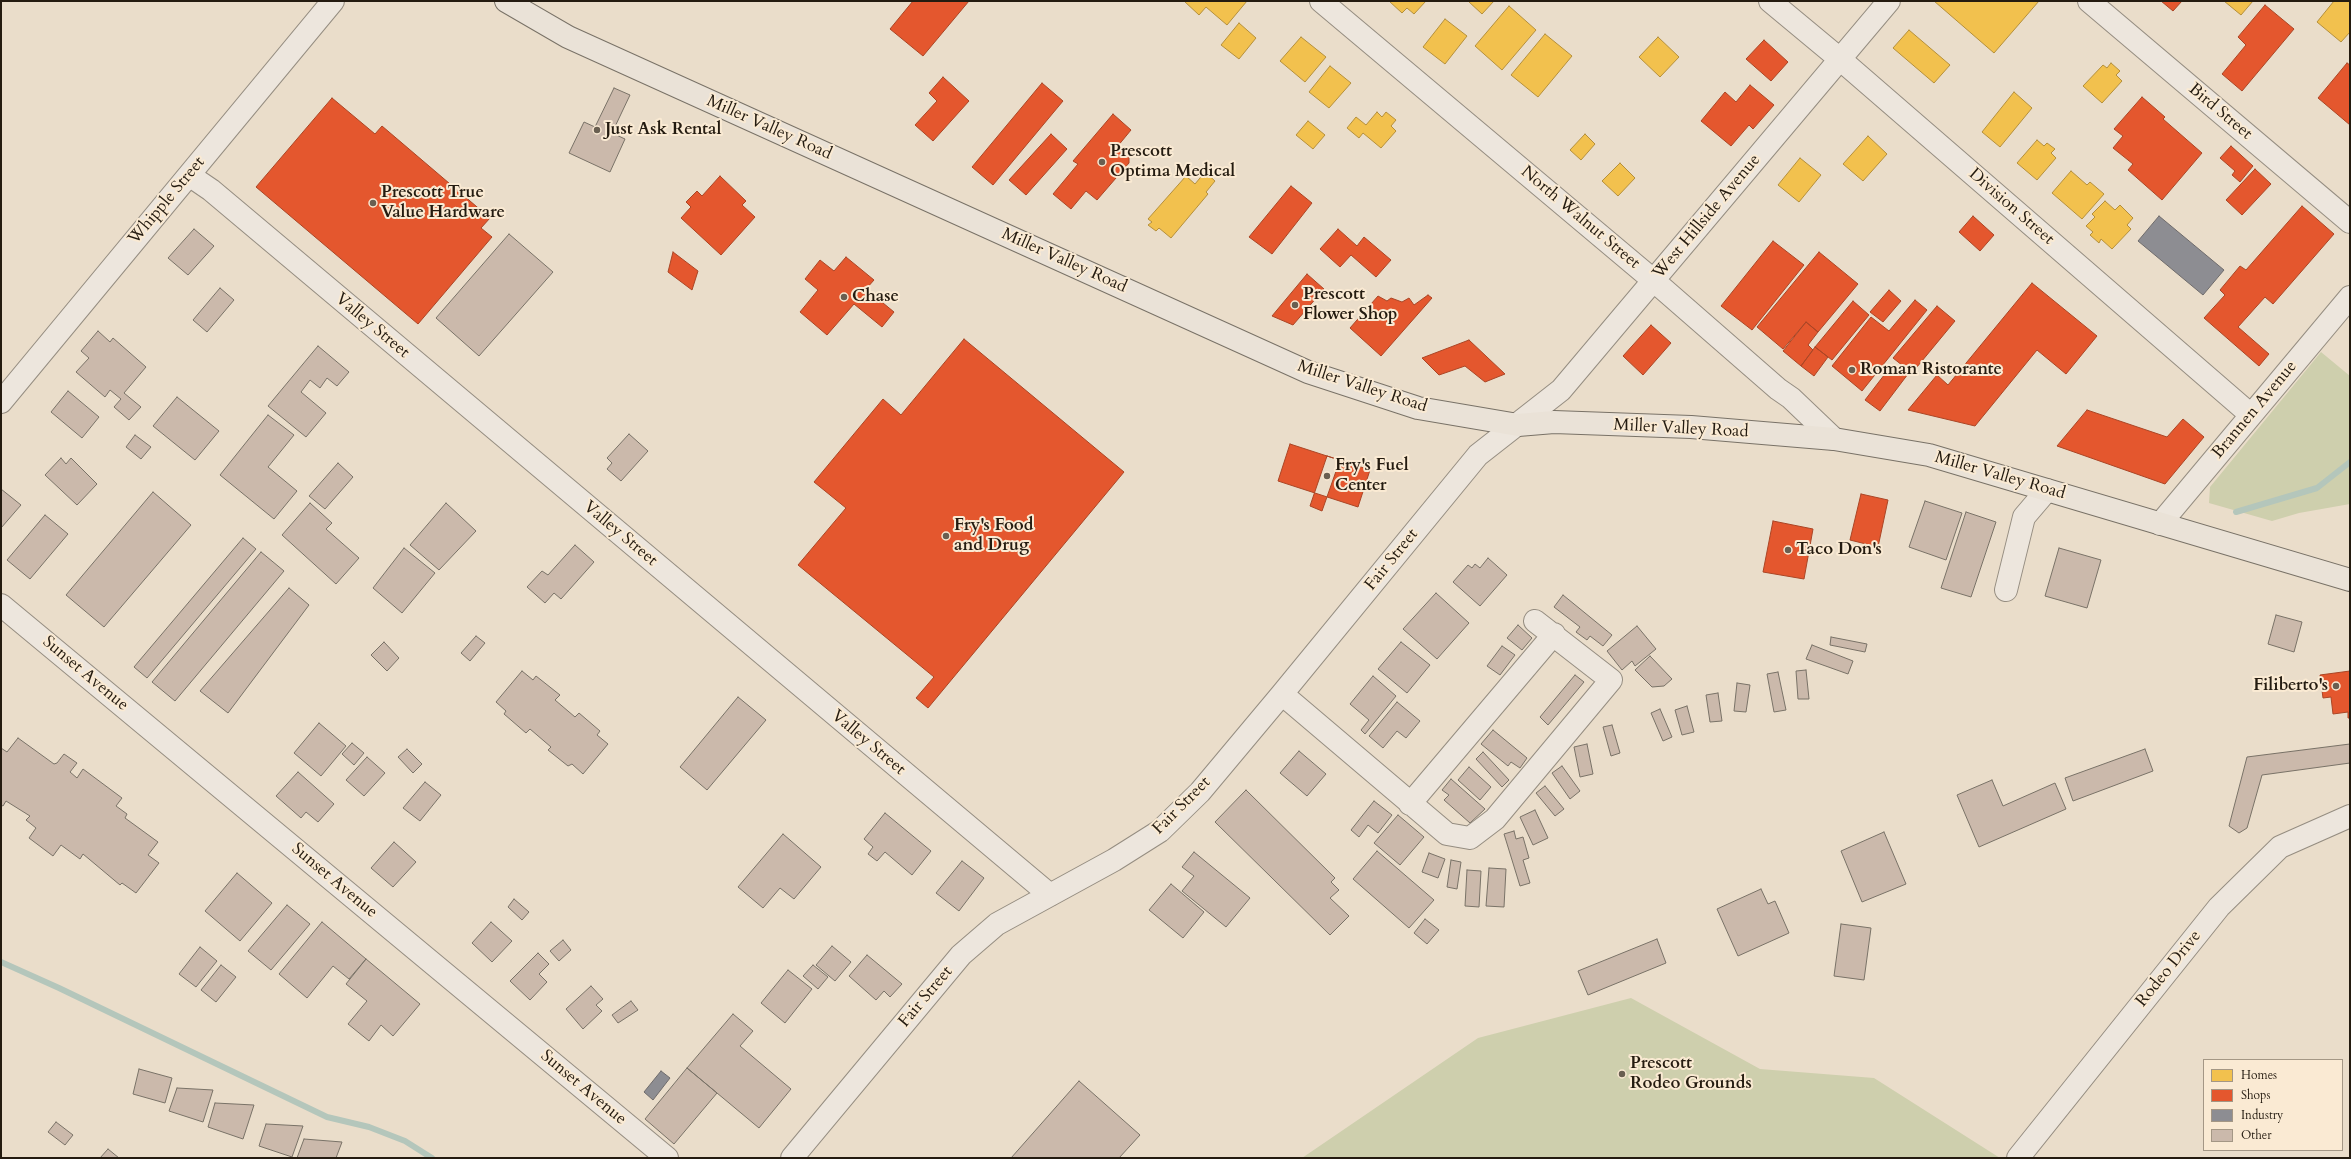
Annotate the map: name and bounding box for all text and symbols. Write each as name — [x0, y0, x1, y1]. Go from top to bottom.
street label: Bird Street — [2184, 79, 2256, 145]
street label: Miller Valley Road — [703, 91, 835, 165]
place label: Just Ask Rental — [605, 120, 721, 140]
marker: Just Ask Rental — [592, 125, 602, 135]
place label: Prescott Optima Medical — [1110, 142, 1235, 182]
street label: West Hillside Avenue — [1649, 150, 1765, 284]
street label: Whipple Street — [124, 153, 210, 249]
marker: Prescott Optima Medical — [1097, 157, 1107, 167]
street label: North Walnut Street — [1516, 162, 1644, 274]
street label: Division Street — [1964, 164, 2058, 250]
place label: Prescott True Value Hardware — [381, 183, 505, 223]
marker: Prescott True Value Hardware — [368, 198, 378, 208]
street label: Miller Valley Road — [998, 224, 1130, 298]
place label: Prescott Flower Shop — [1303, 285, 1397, 325]
place label: Chase — [852, 287, 899, 307]
street label: Valley Street — [331, 289, 413, 363]
marker: Chase — [839, 292, 849, 302]
marker: Prescott Flower Shop — [1290, 300, 1300, 310]
street label: Miller Valley Road — [1295, 356, 1429, 418]
street label: Brannen Avenue — [2208, 357, 2302, 463]
place label: Roman Ristorante — [1860, 360, 2002, 380]
marker: Roman Ristorante — [1847, 365, 1857, 375]
street label: Miller Valley Road — [1613, 415, 1749, 443]
street label: Miller Valley Road — [1932, 448, 2068, 504]
place label: Fry's Fuel Center — [1335, 456, 1409, 496]
marker: Fry's Fuel Center — [1322, 471, 1332, 481]
street label: Valley Street — [579, 497, 661, 571]
place label: Fry's Food and Drug — [954, 516, 1033, 556]
street label: Fair Street — [1361, 525, 1423, 595]
marker: Fry's Food and Drug — [941, 531, 951, 541]
place label: Taco Don's — [1796, 540, 1882, 560]
marker: Taco Don's — [1783, 545, 1793, 555]
street label: Sunset Avenue — [38, 632, 132, 716]
place label: Filiberto's — [2253, 676, 2328, 696]
marker: Filiberto's — [2331, 681, 2341, 691]
street label: Valley Street — [827, 706, 909, 780]
street label: Fair Street — [1149, 773, 1215, 839]
street label: Sunset Avenue — [287, 839, 381, 923]
street label: Rodeo Drive — [2132, 927, 2206, 1011]
street label: Fair Street — [895, 962, 957, 1032]
street label: Sunset Avenue — [536, 1046, 630, 1130]
place label: Prescott Rodeo Grounds — [1630, 1054, 1752, 1094]
legend — [2203, 1059, 2343, 1151]
text: Homes — [2241, 1067, 2277, 1083]
marker: Prescott Rodeo Grounds — [1617, 1069, 1627, 1079]
text: Shops — [2241, 1087, 2270, 1103]
text: Industry — [2241, 1107, 2283, 1123]
text: Other — [2241, 1127, 2272, 1143]

